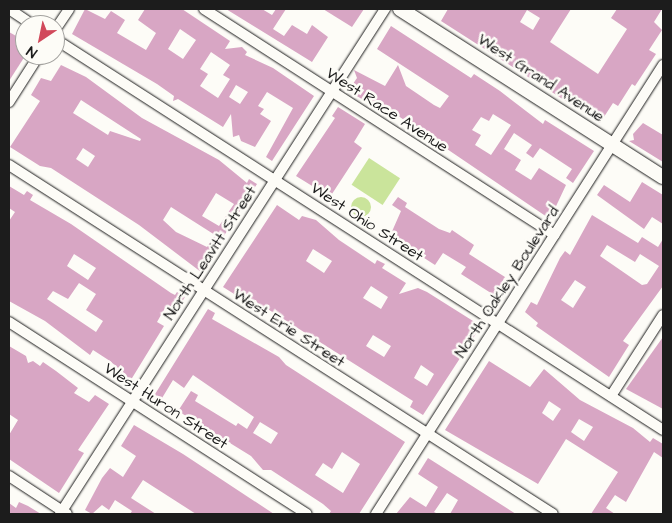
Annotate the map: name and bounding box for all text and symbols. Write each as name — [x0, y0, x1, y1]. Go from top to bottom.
north arrow — [15, 15, 65, 65]
street label: West Grand Avenue — [474, 30, 608, 126]
text: N — [23, 41, 41, 62]
street label: West Race Avenue — [323, 63, 451, 157]
street label: West Ohio Street — [307, 178, 427, 266]
street label: North Leavitt Street — [159, 182, 261, 324]
street label: North Oakley Boulevard — [451, 203, 563, 361]
street label: West Erie Street — [229, 285, 349, 371]
street label: West Huron Street — [100, 359, 232, 453]

